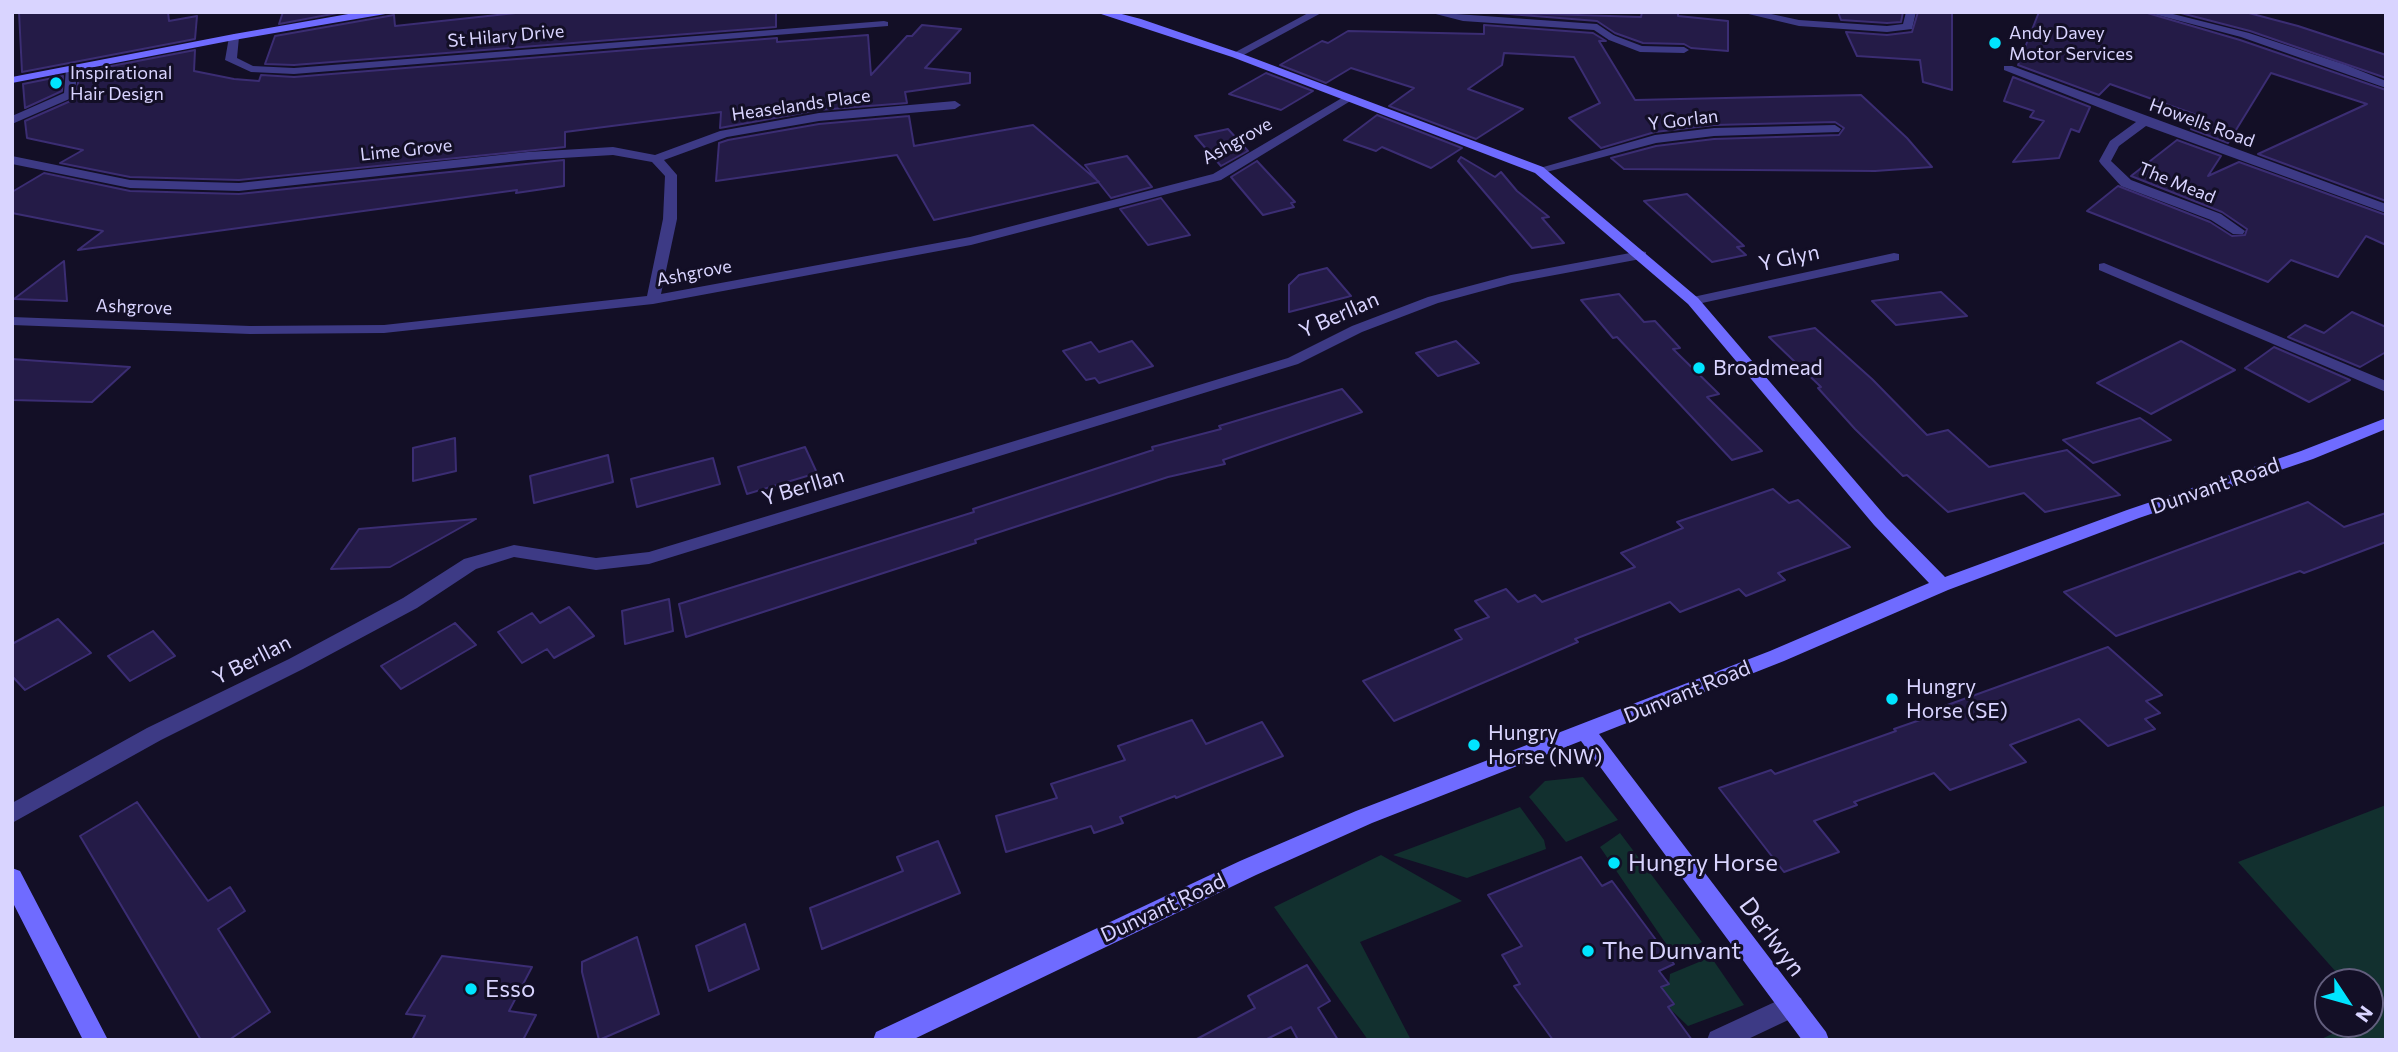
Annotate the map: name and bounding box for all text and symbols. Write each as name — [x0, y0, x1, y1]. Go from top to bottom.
street label: St Hilary Drive — [447, 20, 565, 52]
place label: Andy Davey Motor Services — [2009, 22, 2133, 64]
marker: Andy Davey Motor Services — [1987, 35, 2003, 51]
place label: Inspirational Hair Design — [70, 62, 172, 104]
marker: Inspirational Hair Design — [48, 75, 64, 91]
street label: Heaselands Place — [730, 85, 872, 125]
street label: Howells Road — [2146, 94, 2258, 152]
street label: Y Gorlan — [1647, 105, 1719, 135]
street label: Ashgrove — [1198, 113, 1276, 169]
street label: Lime Grove — [359, 134, 453, 166]
street label: The Mead — [2135, 158, 2219, 208]
street label: Y Glyn — [1756, 239, 1822, 277]
street label: Ashgrove — [654, 255, 734, 291]
street label: Y Berllan — [1295, 286, 1383, 344]
street label: Ashgrove — [95, 295, 173, 319]
place label: Broadmead — [1713, 355, 1823, 381]
marker: Broadmead — [1691, 360, 1707, 376]
street label: Dunvant Road — [2147, 452, 2283, 520]
street label: Y Berllan — [759, 463, 847, 511]
street label: Y Berllan — [209, 630, 295, 690]
street label: Dunvant Road — [1620, 655, 1754, 729]
place label: Hungry Horse (SE) — [1906, 674, 2008, 724]
marker: Hungry Horse (SE) — [1884, 691, 1900, 707]
place label: Hungry Horse (NW) — [1488, 720, 1602, 770]
marker: Hungry Horse (NW) — [1466, 737, 1482, 753]
place label: Hungry Horse — [1628, 849, 1778, 877]
marker: Hungry Horse — [1606, 855, 1622, 871]
street label: Dunvant Road — [1097, 868, 1229, 948]
street label: Derlwyn — [1733, 892, 1811, 982]
place label: The Dunvant — [1602, 937, 1741, 965]
marker: The Dunvant — [1580, 943, 1596, 959]
north arrow — [2314, 968, 2384, 1038]
place label: Esso — [485, 975, 535, 1003]
marker: Esso — [463, 981, 479, 997]
text: N — [2351, 1002, 2378, 1027]

